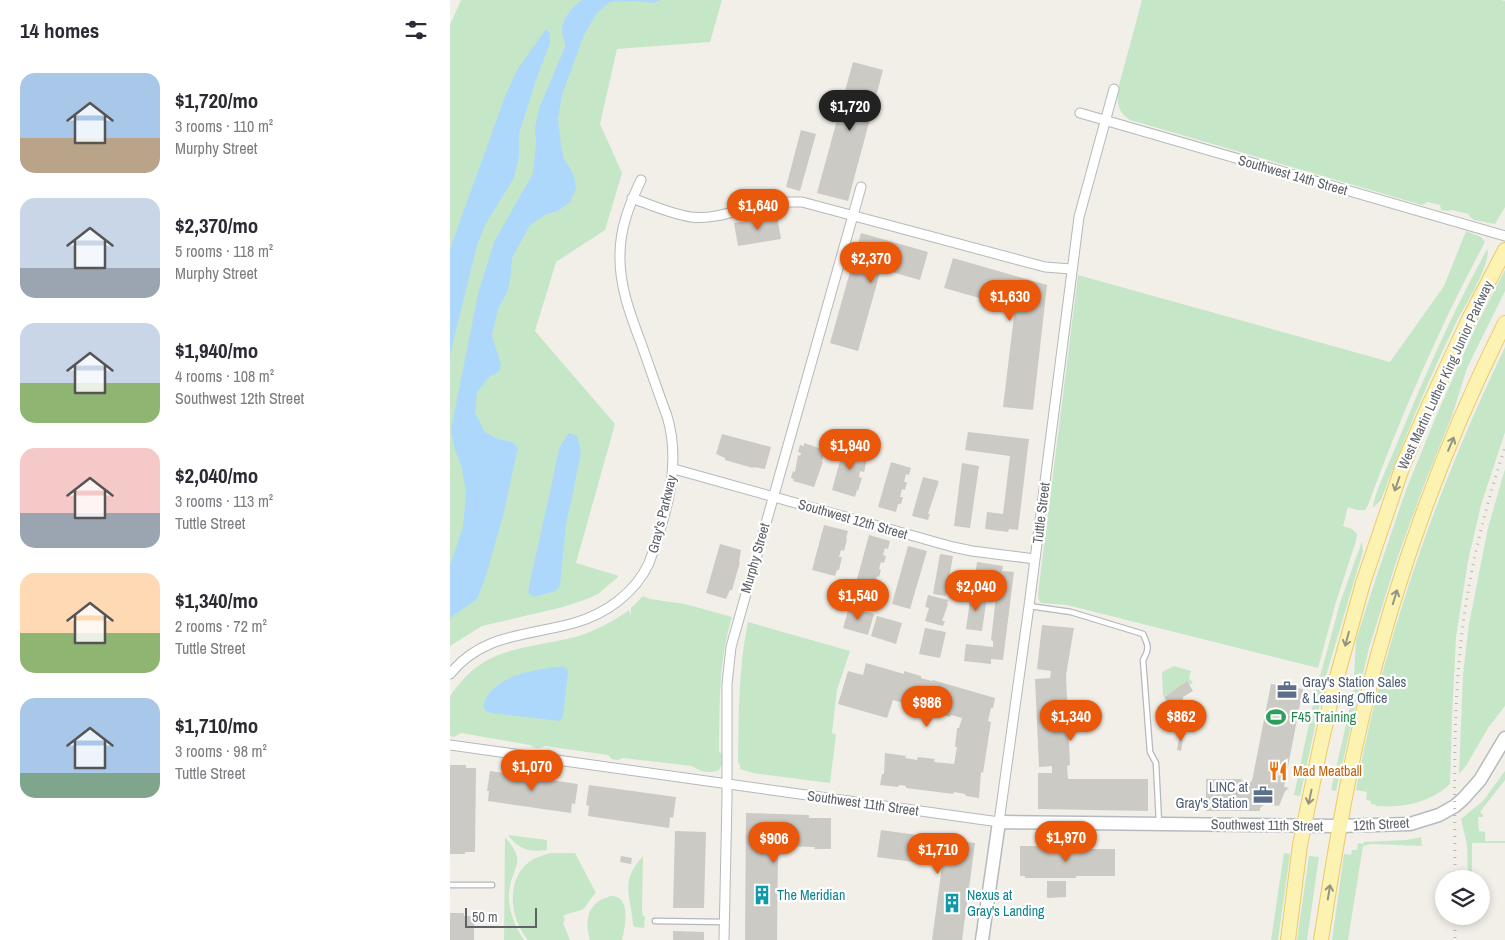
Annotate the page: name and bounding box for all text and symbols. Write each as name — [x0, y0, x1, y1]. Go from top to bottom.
text: 14 homes — [20, 16, 99, 45]
icon: filters — [402, 16, 430, 44]
text: $1,720/mo — [175, 86, 258, 115]
pin: $1,720 — [809, 90, 891, 132]
icon: home — [60, 93, 120, 153]
text: $1,720 — [830, 95, 870, 117]
text: 3 rooms · 110 m² — [175, 115, 273, 137]
text: Murphy Street — [175, 137, 257, 159]
street label: Southwest 14th Street — [1236, 151, 1350, 199]
pin: $1,640 — [717, 188, 799, 231]
text: $1,640 — [738, 194, 778, 216]
text: $2,370/mo — [175, 211, 258, 240]
icon: home — [60, 218, 120, 278]
text: 5 rooms · 118 m² — [175, 240, 273, 262]
pin: $2,370 — [830, 242, 912, 284]
text: $2,370 — [851, 247, 891, 269]
text: Murphy Street — [175, 262, 257, 284]
street label: West Martin Luther King Junior Parkway — [1393, 277, 1497, 472]
pin: $1,630 — [969, 280, 1051, 322]
text: $1,630 — [990, 285, 1030, 307]
text: $1,940/mo — [175, 336, 258, 365]
icon: home — [60, 343, 120, 403]
text: 4 rooms · 108 m² — [175, 365, 274, 387]
text: Southwest 12th Street — [175, 387, 304, 409]
pin: $1,940 — [809, 428, 891, 471]
text: $1,940 — [830, 434, 870, 456]
one-way arrow — [1446, 437, 1456, 452]
text: $2,040/mo — [175, 461, 258, 490]
icon: home — [60, 468, 120, 528]
street label: Gray's Parkway — [644, 473, 680, 555]
one-way arrow — [1391, 476, 1401, 492]
street label: Tuttle Street — [1028, 481, 1054, 545]
text: 3 rooms · 113 m² — [175, 490, 273, 512]
street label: Southwest 12th Street — [796, 495, 910, 543]
text: Tuttle Street — [175, 512, 245, 534]
street label: Murphy Street — [736, 521, 774, 595]
pin: $2,040 — [935, 570, 1017, 612]
text: $2,040 — [956, 575, 996, 597]
pin: $1,540 — [817, 578, 899, 621]
text: $1,540 — [838, 584, 878, 606]
text: $1,340/mo — [175, 586, 258, 615]
one-way arrow — [1390, 589, 1400, 605]
icon: home — [60, 593, 120, 653]
text: 2 rooms · 72 m² — [175, 615, 267, 637]
one-way arrow — [1342, 631, 1352, 647]
text: Tuttle Street — [175, 637, 245, 659]
place label: Gray's Station Sales & Leasing Office — [1302, 673, 1407, 707]
office icon: Gray's Station Sales & Leasing Office — [1276, 679, 1298, 701]
pin: $986 — [897, 686, 957, 728]
text: $986 — [912, 691, 942, 713]
pin: $1,340 — [1030, 700, 1112, 742]
pin: $862 — [1151, 700, 1211, 742]
text: $1,340 — [1051, 705, 1091, 727]
text: $862 — [1166, 705, 1196, 727]
sports icon: F45 Training — [1265, 706, 1287, 728]
place label: F45 Training — [1291, 708, 1357, 726]
text: $1,710/mo — [175, 711, 258, 740]
icon: home — [60, 718, 120, 778]
text: 3 rooms · 98 m² — [175, 740, 267, 762]
pin: $1,070 — [491, 750, 573, 792]
text: $1,070 — [512, 755, 552, 777]
restaurant icon: Mad Meatball — [1267, 760, 1289, 782]
text: Tuttle Street — [175, 762, 245, 784]
place label: Mad Meatball — [1293, 762, 1362, 780]
place label: LINC at Gray's Station — [1176, 778, 1248, 812]
office icon: LINC at Gray's Station — [1252, 784, 1274, 806]
street label: Southwest 11th Street — [806, 786, 920, 820]
one-way arrow — [1305, 789, 1314, 805]
street label: 12th Street — [1352, 814, 1410, 834]
street label: Southwest 11th Street — [1211, 815, 1323, 835]
pin: $1,970 — [1025, 820, 1107, 863]
pin: $906 — [744, 822, 804, 864]
text: $1,970 — [1046, 826, 1086, 848]
text: $906 — [759, 827, 789, 849]
pin: $1,710 — [897, 832, 979, 875]
text: $1,710 — [918, 838, 958, 860]
map controls — [1435, 870, 1490, 925]
button: layers — [1435, 870, 1490, 925]
building icon: The Meridian — [751, 884, 773, 906]
one-way arrow — [1324, 884, 1334, 900]
place label: The Meridian — [777, 886, 845, 904]
place label: Nexus at Gray's Landing — [967, 886, 1045, 920]
building icon: Nexus at Gray's Landing — [941, 892, 963, 914]
scale bar — [465, 905, 538, 928]
text: 50 m — [472, 908, 498, 926]

